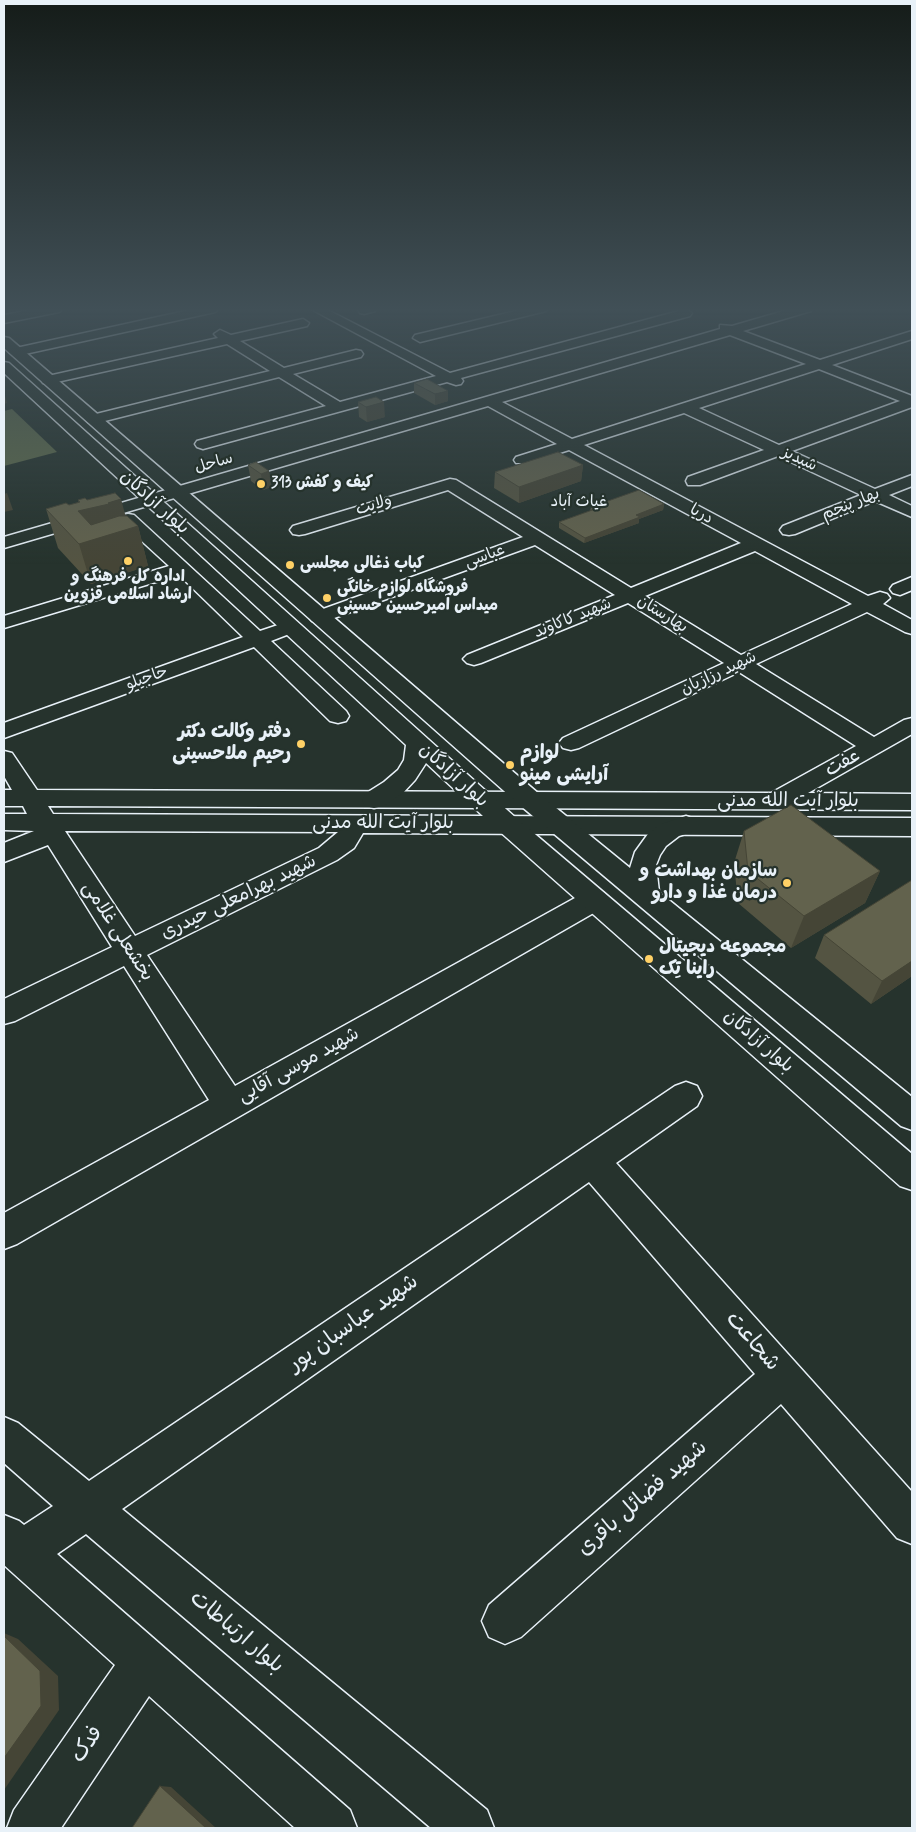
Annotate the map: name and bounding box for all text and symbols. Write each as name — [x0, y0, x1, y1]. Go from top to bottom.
street label: شبدیز — [778, 444, 820, 476]
street label: ساحل — [193, 449, 235, 479]
street label: بلوار آزادگان — [115, 466, 193, 540]
place label: کیف و کفش 313 — [271, 474, 373, 494]
marker: کیف و کفش 313 — [255, 478, 267, 490]
street label: بهار پنجم — [819, 485, 883, 525]
street label: ولایت — [354, 491, 394, 521]
district label: غیاث آباد — [551, 493, 607, 513]
street label: دریا — [686, 501, 716, 529]
street label: عباسی — [462, 541, 508, 573]
marker: اداره کل فرهنگ و ارشاد اسلامی قزوین — [122, 555, 134, 567]
place label: کباب ذغالی مجلسی — [300, 555, 424, 575]
marker: کباب ذغالی مجلسی — [284, 559, 296, 571]
place label: اداره کل فرهنگ و ارشاد اسلامی قزوین — [64, 568, 192, 606]
place label: فروشگاه لوازم خانگی میداس امیرحسین حسینی — [337, 579, 498, 617]
marker: فروشگاه لوازم خانگی میداس امیرحسین حسینی — [321, 592, 333, 604]
street label: بهارستان — [633, 592, 691, 638]
street label: شهید کاکاوند — [531, 595, 615, 643]
street label: شهید رزازیان — [678, 648, 760, 700]
street label: حاجیلو — [123, 663, 171, 695]
place label: دفتر وکالت دکتر رحیم ملاحسینی — [172, 722, 291, 766]
marker: دفتر وکالت دکتر رحیم ملاحسینی — [295, 738, 307, 750]
street label: بلوار آزادگان — [414, 739, 492, 813]
place label: لوازم آرایشی مینو — [520, 743, 608, 787]
street label: عفت — [822, 745, 864, 783]
marker: لوازم آرایشی مینو — [504, 759, 516, 771]
street label: بلوار آیت الله مدنی — [717, 791, 859, 813]
street label: بلوار آیت الله مدنی — [312, 813, 454, 835]
street label: شهید بهرامعلی حیدری — [157, 850, 321, 946]
place label: سازمان بهداشت و درمان غذا و دارو — [640, 861, 777, 905]
marker: سازمان بهداشت و درمان غذا و دارو — [781, 877, 793, 889]
street label: بخشعلی غلامی — [76, 878, 158, 986]
place label: مجموعه دیجیتال راینا تِک — [659, 937, 786, 981]
marker: مجموعه دیجیتال راینا تِک — [643, 953, 655, 965]
street label: بلوار آزادگان — [718, 1005, 798, 1079]
street label: شهید موسی آقایی — [234, 1023, 364, 1109]
street label: شهید عباسبان پور — [284, 1269, 424, 1379]
street label: شجاعت — [719, 1307, 785, 1377]
street label: شهید فضائل باقری — [573, 1435, 713, 1563]
street label: بلوار ارتباطات — [183, 1586, 289, 1680]
street label: فدک — [66, 1721, 110, 1769]

